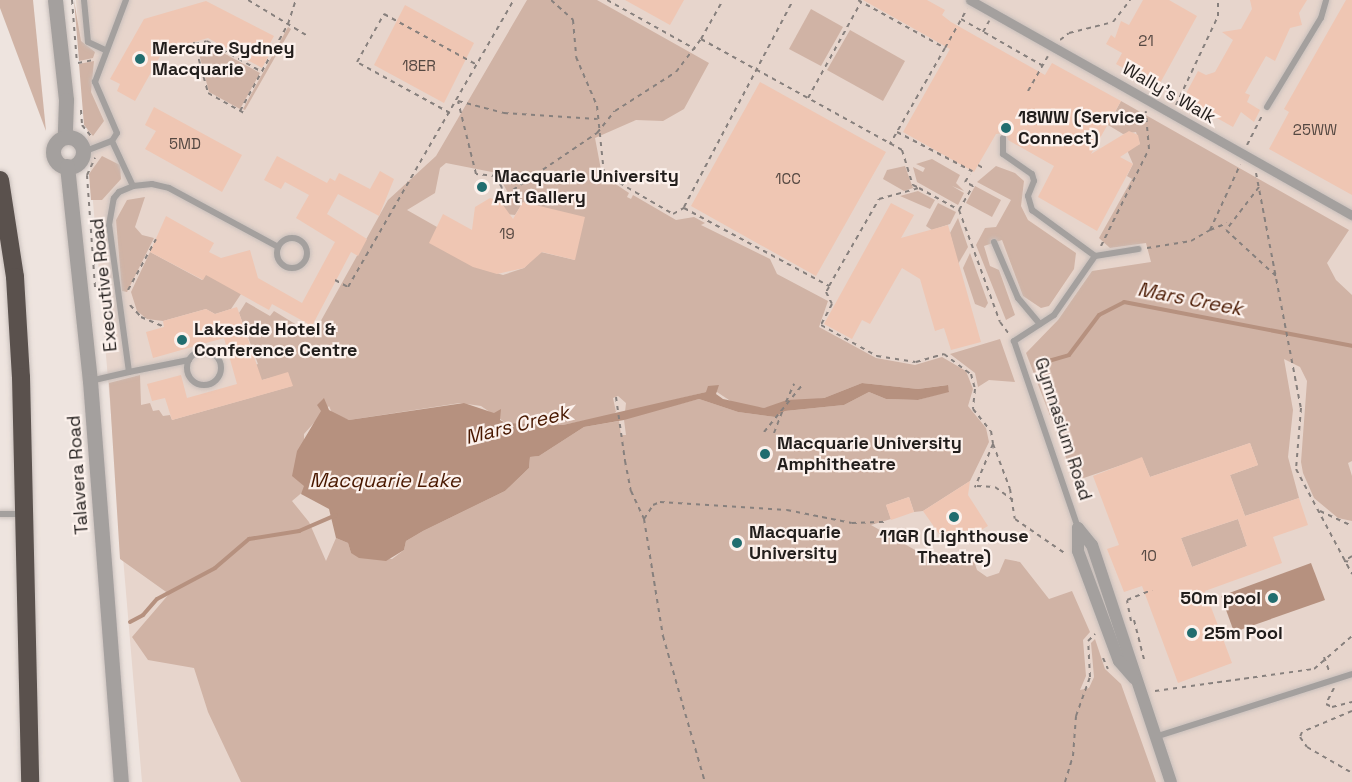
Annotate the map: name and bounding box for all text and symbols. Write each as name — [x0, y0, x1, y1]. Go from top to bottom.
house number: 21 — [1138, 32, 1154, 50]
place label: Mercure Sydney Macquarie — [152, 38, 295, 80]
marker: Mercure Sydney Macquarie — [133, 52, 147, 66]
house number: 18ER — [402, 57, 436, 75]
street label: Wally's Walk — [1118, 58, 1220, 128]
place label: 18WW (Service Connect) — [1018, 107, 1145, 150]
marker: 18WW (Service Connect) — [999, 121, 1013, 135]
house number: 25WW — [1293, 121, 1337, 139]
house number: 5MD — [169, 135, 201, 153]
place label: Macquarie University Art Gallery — [494, 166, 679, 208]
house number: 1CC — [775, 170, 801, 188]
marker: Macquarie University Art Gallery — [475, 180, 489, 194]
street label: Executive Road — [86, 217, 122, 353]
house number: 19 — [499, 225, 515, 243]
water label: Mars Creek — [1136, 277, 1244, 321]
place label: Lakeside Hotel & Conference Centre — [194, 319, 357, 362]
marker: Lakeside Hotel & Conference Centre — [175, 333, 189, 347]
street label: Gymnasium Road — [1030, 355, 1096, 503]
water label: Mars Creek — [463, 401, 571, 449]
street label: Talavera Road — [63, 415, 93, 535]
place label: Macquarie University Amphitheatre — [777, 433, 962, 476]
marker: Macquarie University Amphitheatre — [758, 447, 772, 461]
water label: Macquarie Lake — [309, 468, 461, 492]
marker: 11GR (Lighthouse Theatre) — [947, 510, 961, 524]
place label: Macquarie University — [749, 522, 841, 564]
place label: 11GR (Lighthouse Theatre) — [879, 526, 1029, 568]
marker: Macquarie University — [730, 536, 744, 550]
house number: 10 — [1141, 547, 1157, 565]
place label: 50m pool — [1180, 587, 1261, 609]
marker: 50m pool — [1266, 591, 1280, 605]
place label: 25m Pool — [1204, 622, 1283, 644]
marker: 25m Pool — [1185, 626, 1199, 640]

